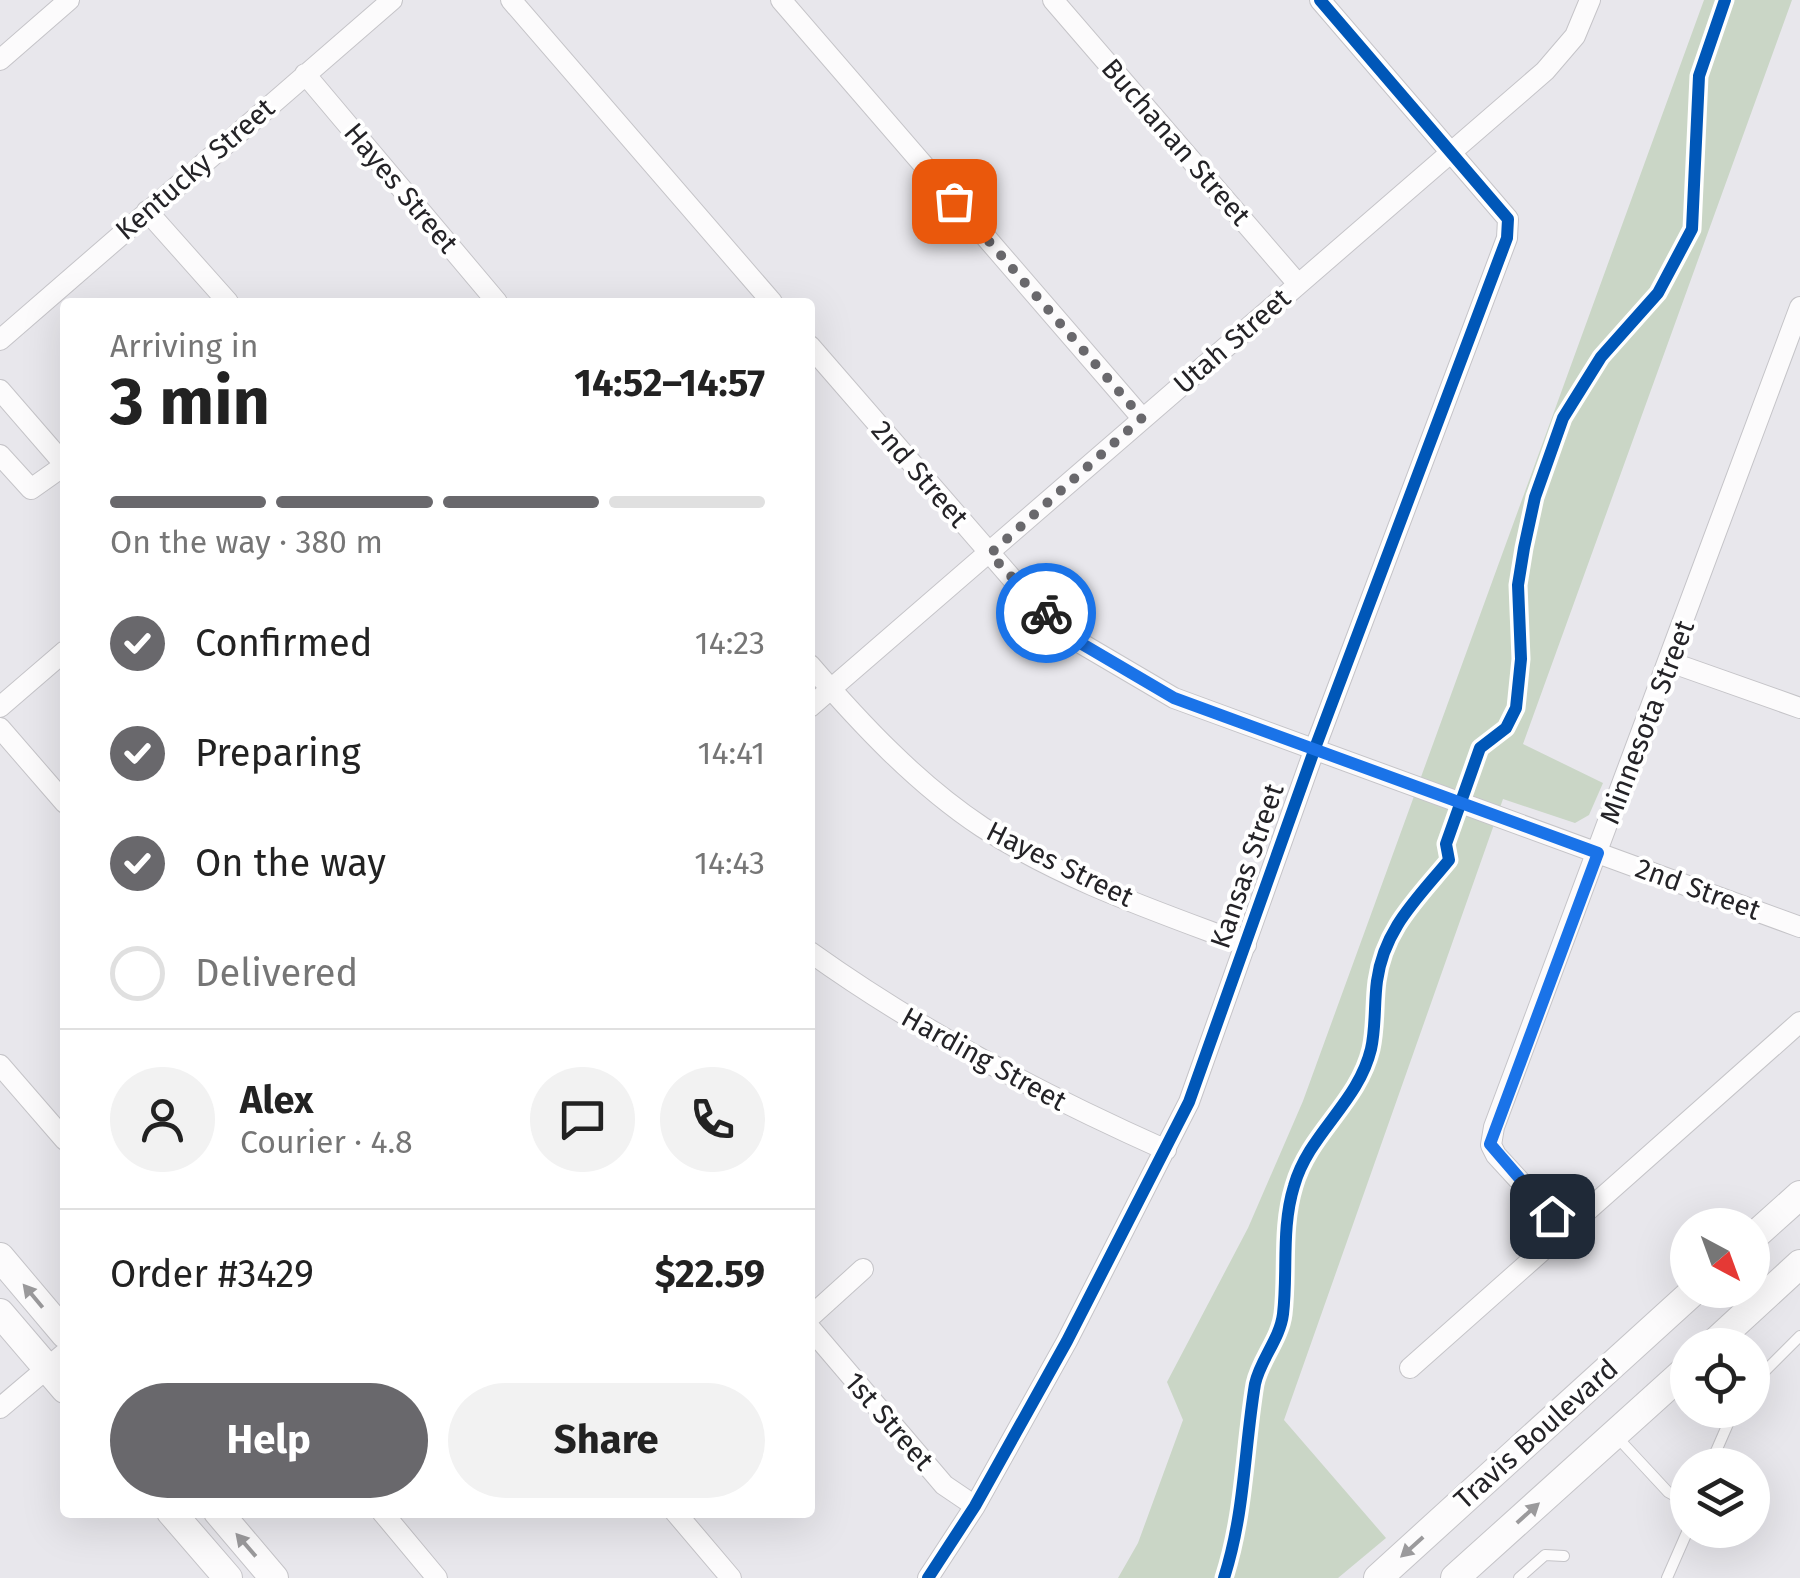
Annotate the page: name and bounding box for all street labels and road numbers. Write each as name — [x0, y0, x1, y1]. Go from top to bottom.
street label: Buchanan Street — [1095, 52, 1258, 233]
street label: Kentucky Street — [109, 91, 282, 247]
street label: Hayes Street — [337, 116, 465, 260]
street label: Utah Street — [1167, 281, 1298, 401]
street label: 2nd Street — [865, 414, 976, 535]
street label: Minnesota Street — [1593, 615, 1701, 829]
street label: Kansas Street — [1203, 778, 1291, 953]
street label: Hayes Street — [981, 814, 1140, 914]
street label: 2nd Street — [1631, 851, 1766, 927]
street label: Harding Street — [896, 1000, 1073, 1118]
street label: Travis Boulevard — [1447, 1352, 1625, 1516]
street label: 1st Street — [838, 1365, 941, 1477]

